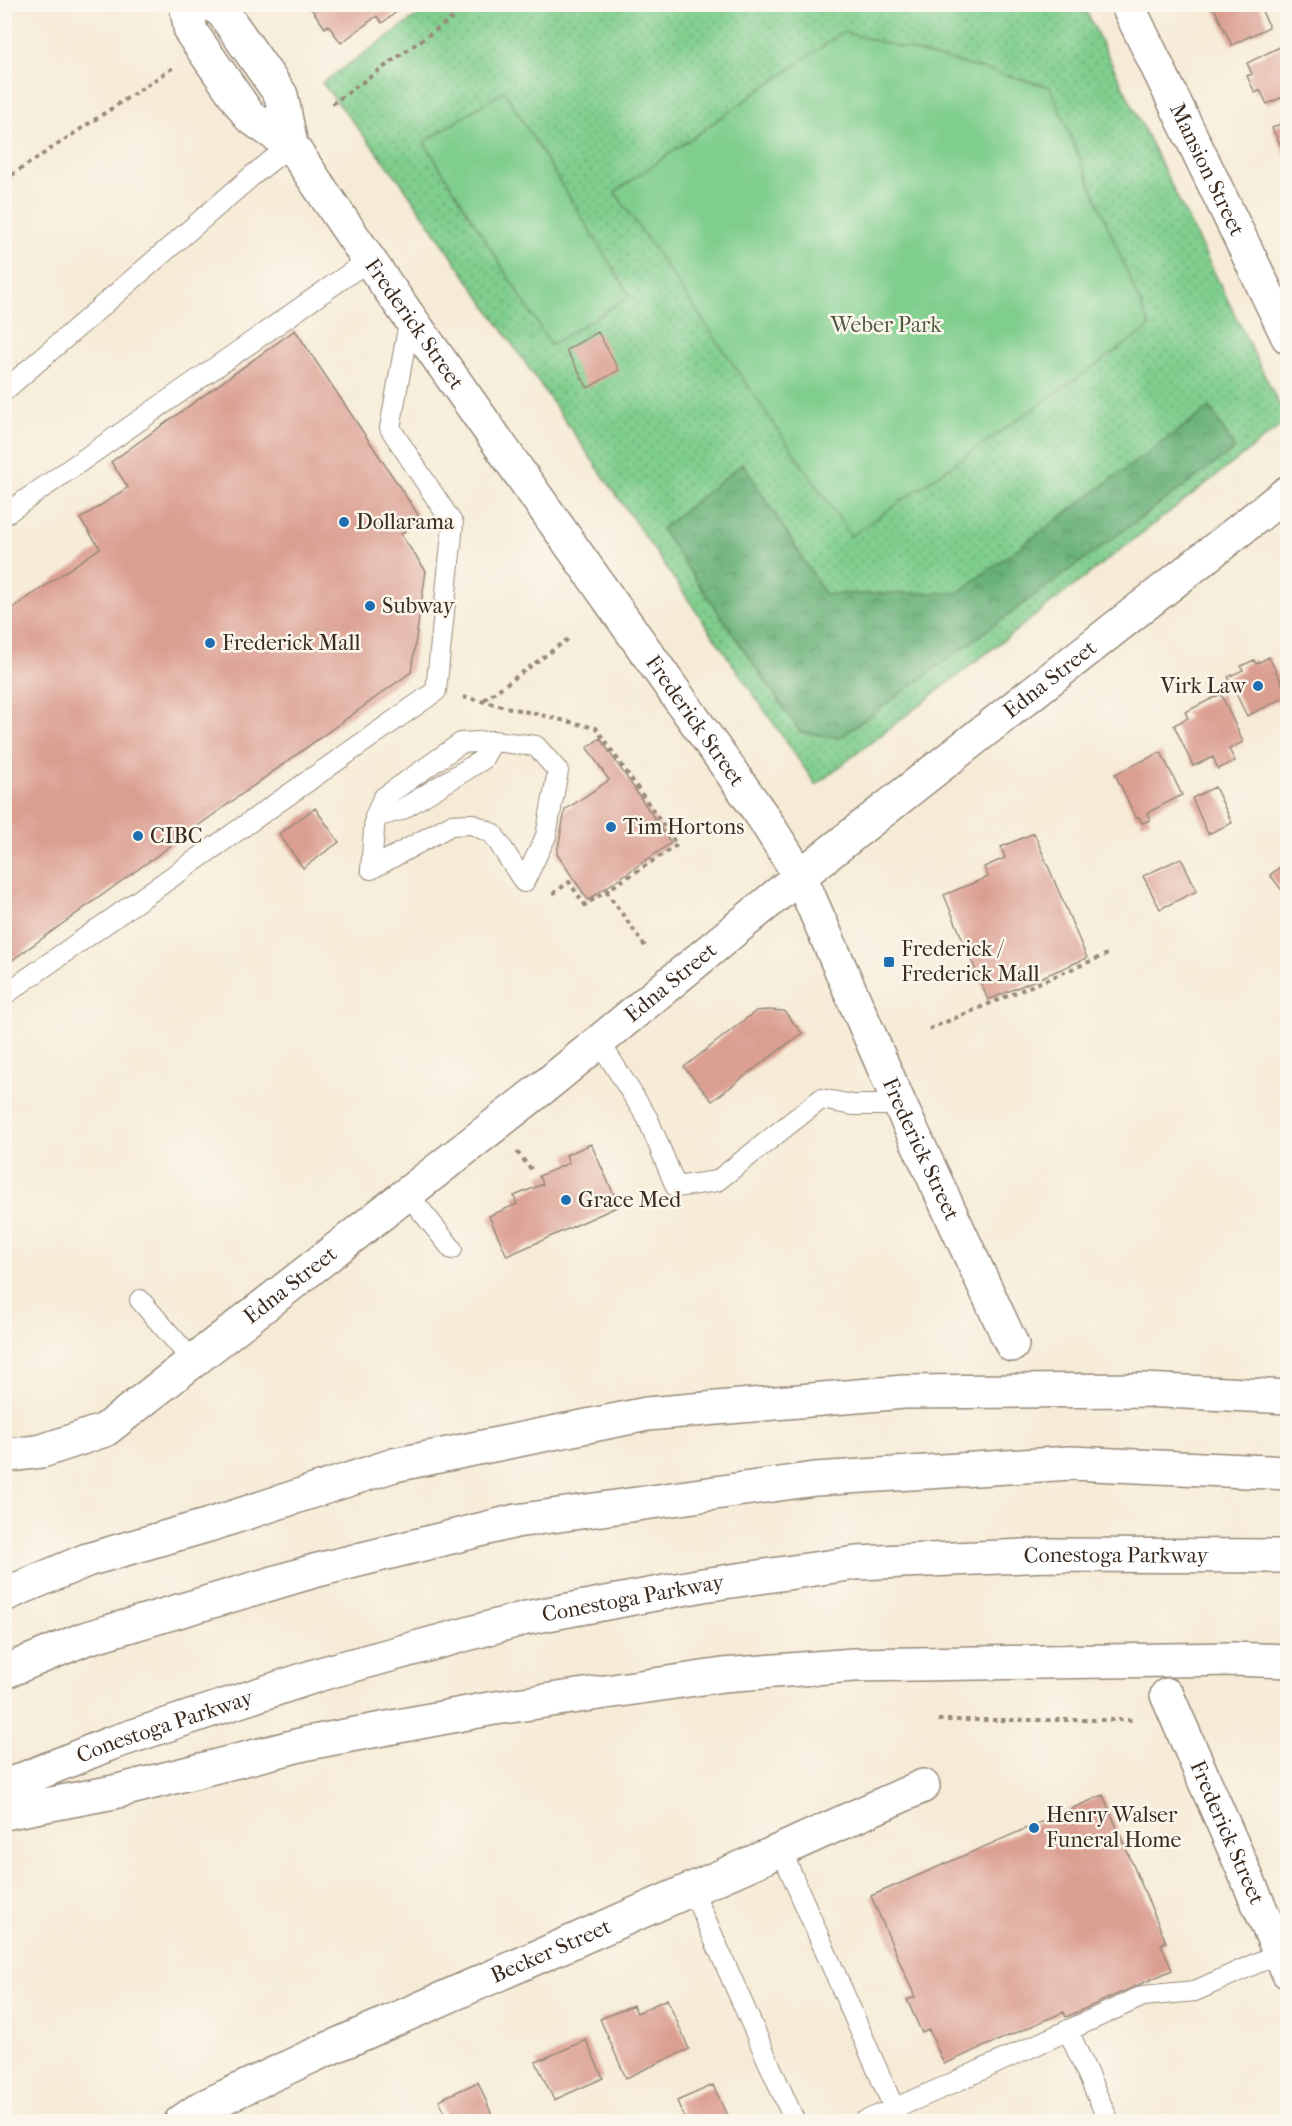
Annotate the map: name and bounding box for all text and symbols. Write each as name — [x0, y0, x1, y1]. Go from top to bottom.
street label: Mansion Street — [1164, 99, 1250, 240]
street label: Frederick Street — [359, 254, 470, 395]
park label: Weber Park — [829, 312, 942, 338]
place label: Dollarama — [356, 509, 455, 535]
marker: Dollarama — [337, 515, 351, 529]
place label: Subway — [382, 593, 456, 619]
marker: Subway — [363, 599, 377, 613]
place label: Frederick Mall — [222, 630, 361, 656]
street label: Edna Street — [998, 635, 1102, 724]
marker: Frederick Mall — [203, 636, 217, 650]
street label: Frederick Street — [640, 650, 750, 791]
place label: Virk Law — [1160, 673, 1247, 699]
marker: Virk Law — [1251, 679, 1265, 693]
place label: Tim Hortons — [623, 814, 744, 840]
marker: Tim Hortons — [604, 820, 618, 834]
place label: CIBC — [150, 823, 203, 849]
marker: CIBC — [131, 829, 145, 843]
place label: Frederick / Frederick Mall — [901, 936, 1040, 987]
street label: Edna Street — [619, 937, 722, 1028]
marker: Frederick / Frederick Mall — [882, 955, 896, 969]
street label: Frederick Street — [877, 1074, 965, 1225]
place label: Grace Med — [578, 1187, 682, 1213]
marker: Grace Med — [559, 1193, 573, 1207]
street label: Edna Street — [239, 1240, 342, 1330]
street label: Conestoga Parkway — [1023, 1542, 1210, 1569]
street label: Conestoga Parkway — [540, 1569, 727, 1628]
street label: Conestoga Parkway — [73, 1684, 258, 1769]
street label: Frederick Street — [1184, 1757, 1270, 1909]
place label: Henry Walser Funeral Home — [1046, 1802, 1182, 1853]
marker: Henry Walser Funeral Home — [1027, 1821, 1041, 1835]
street label: Becker Street — [487, 1913, 615, 1989]

